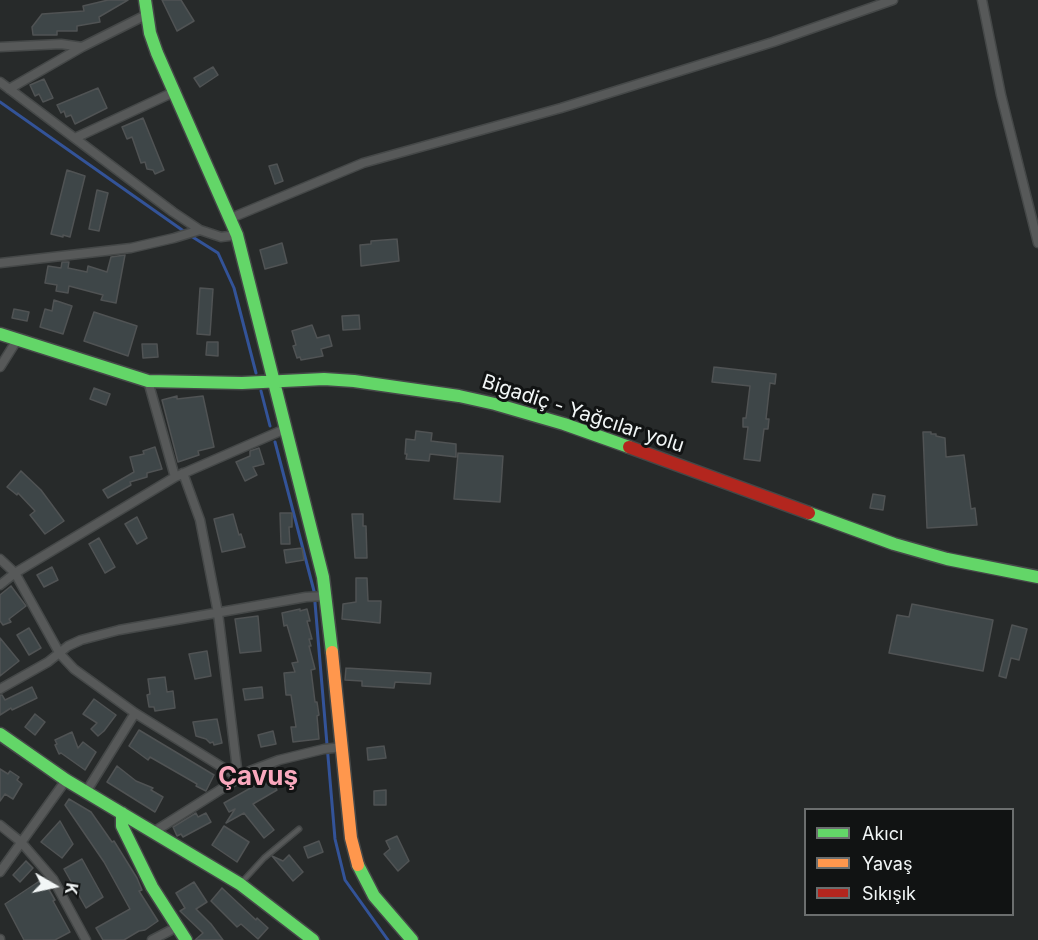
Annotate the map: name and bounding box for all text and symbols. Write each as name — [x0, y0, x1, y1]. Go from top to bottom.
street label: Bigadiç - Yağcılar yolu — [479, 370, 687, 458]
district label: Çavuş — [218, 761, 298, 793]
legend — [804, 808, 1014, 916]
text: Akıcı — [862, 823, 903, 844]
text: Yavaş — [862, 853, 912, 874]
north arrow — [24, 856, 84, 916]
text: K — [61, 882, 83, 896]
text: Sıkışık — [862, 883, 916, 904]

